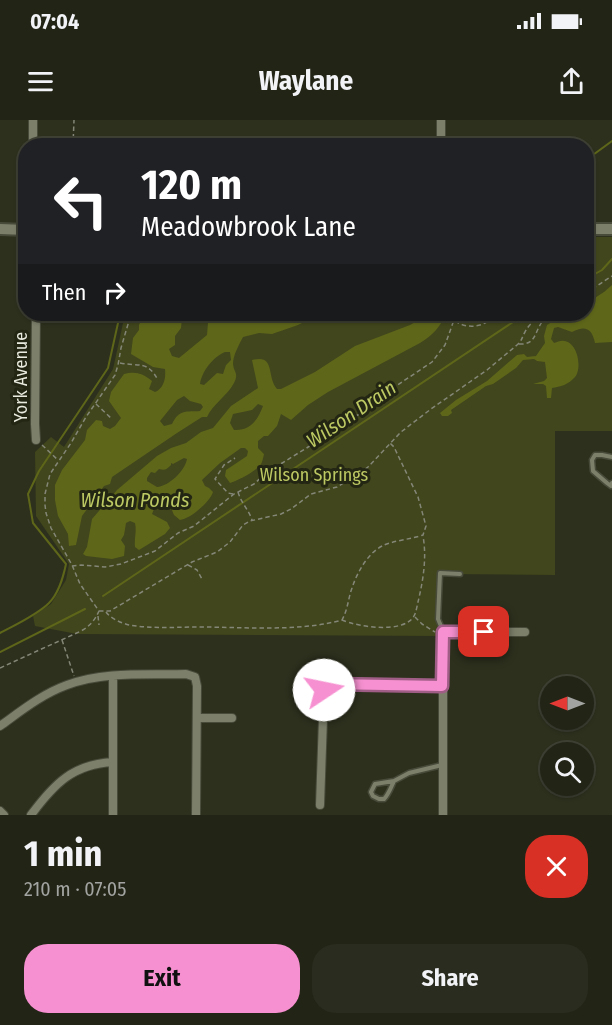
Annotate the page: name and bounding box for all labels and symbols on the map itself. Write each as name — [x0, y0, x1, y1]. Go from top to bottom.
street label: York Avenue — [10, 332, 32, 422]
water label: Wilson Drain — [302, 375, 400, 453]
park label: Wilson Springs — [260, 464, 369, 486]
water label: Wilson Ponds — [81, 488, 190, 512]
pin — [458, 606, 509, 657]
position arrow — [292, 658, 356, 722]
north arrow — [540, 676, 594, 730]

